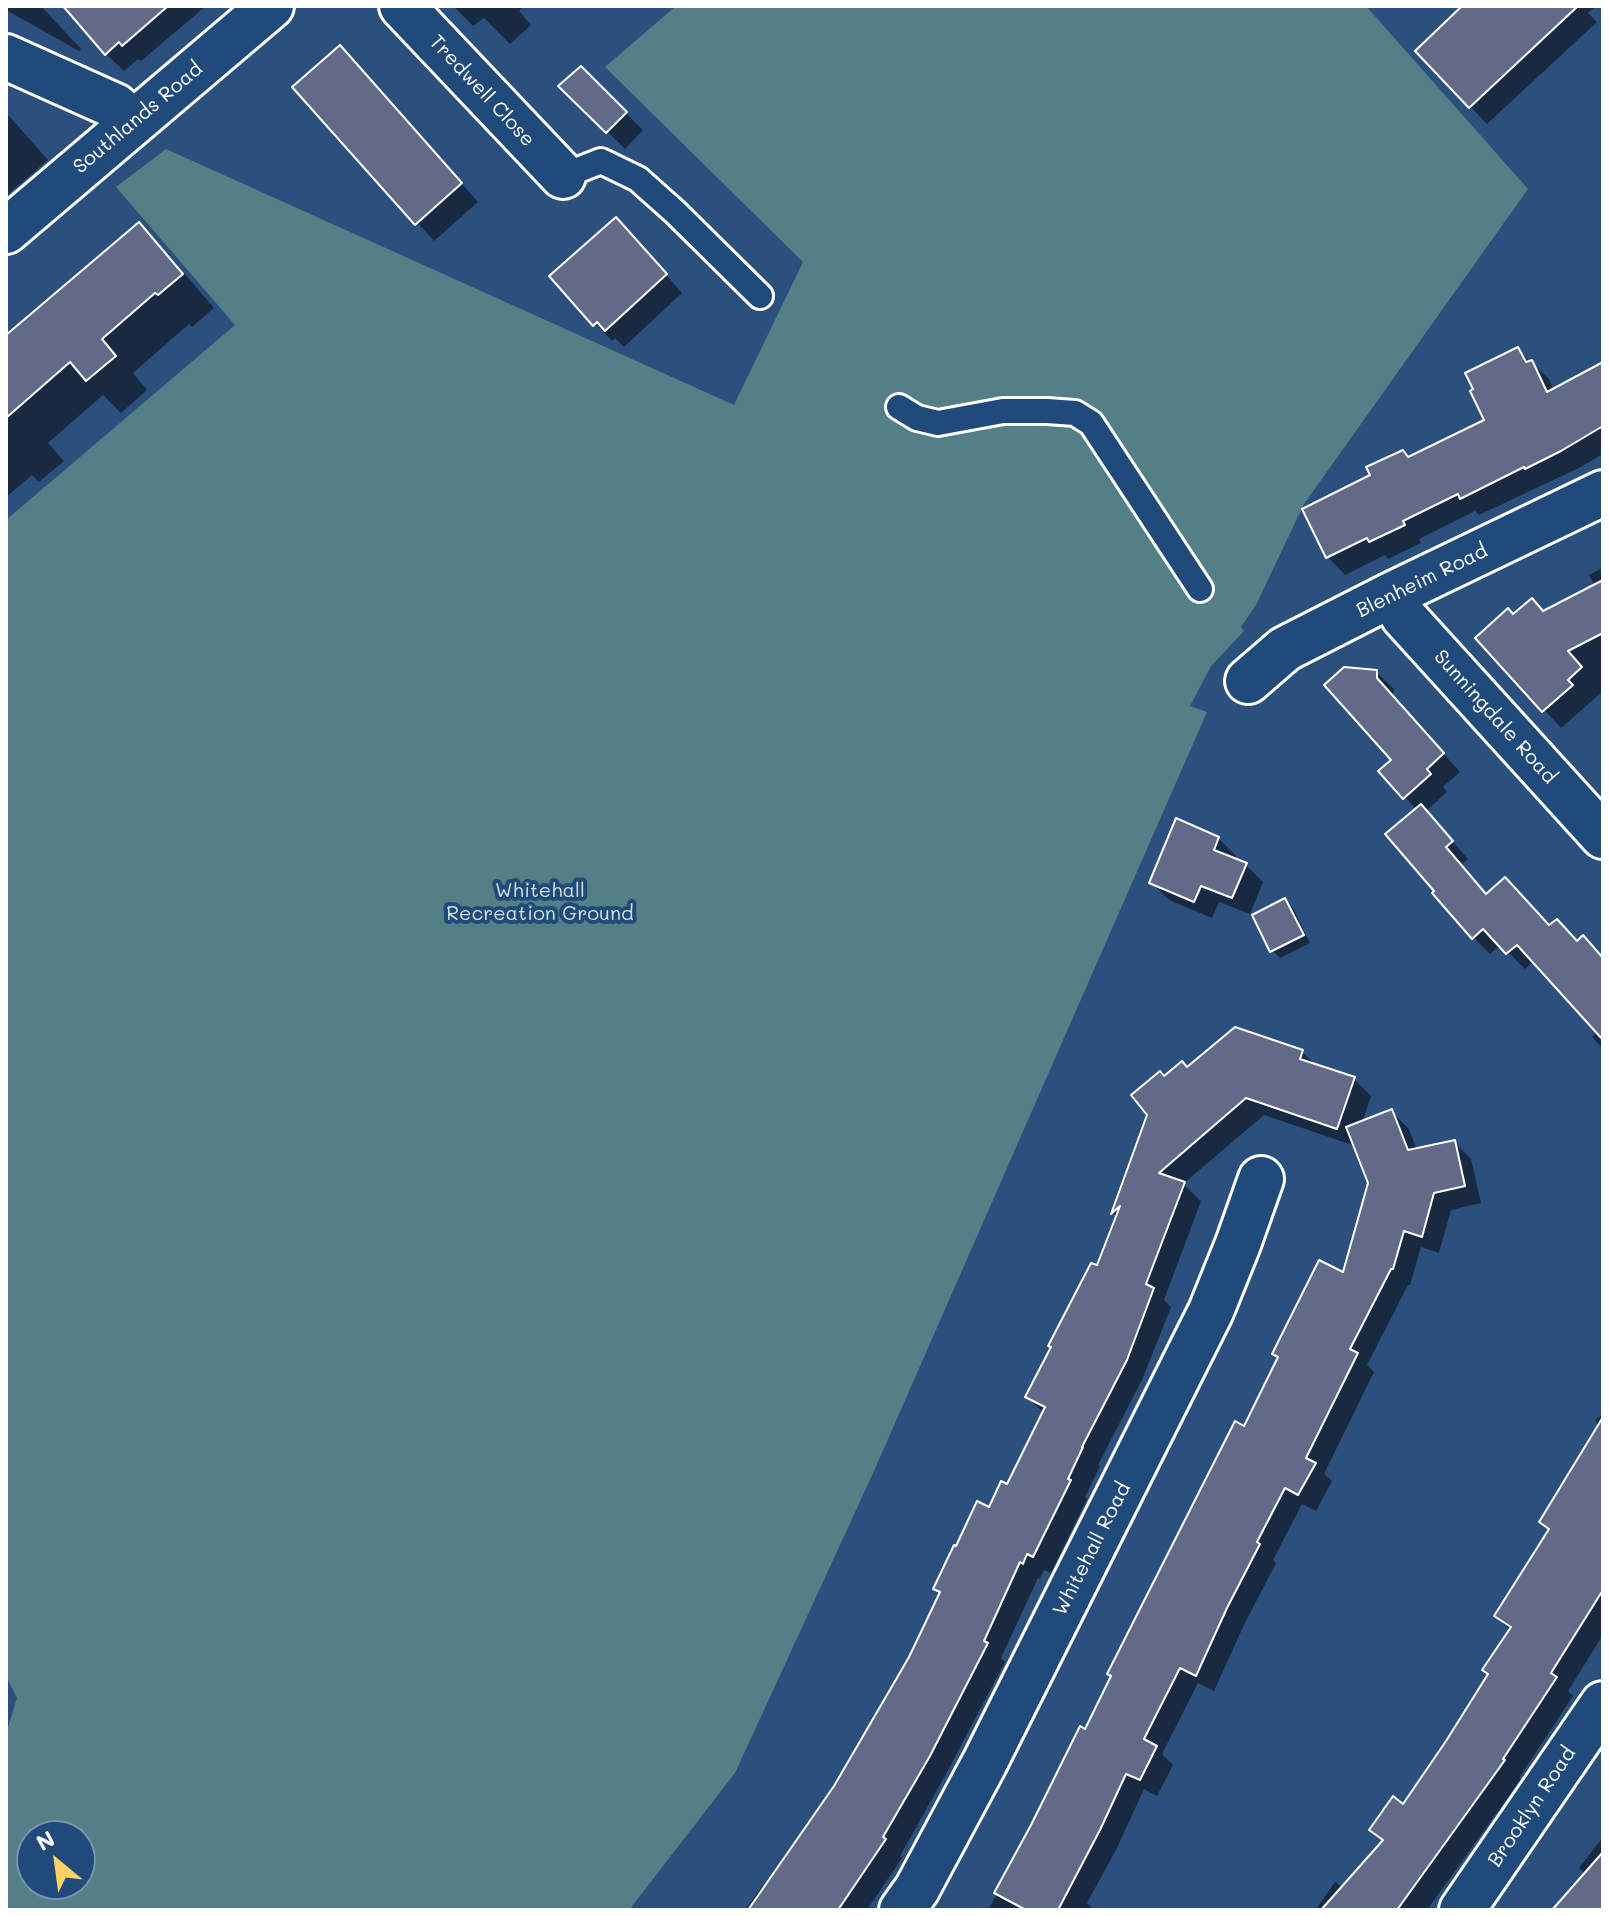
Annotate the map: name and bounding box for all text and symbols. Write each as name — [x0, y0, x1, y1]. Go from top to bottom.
street label: Tredwell Close — [424, 30, 540, 152]
street label: Southlands Road — [68, 57, 208, 179]
street label: Blenheim Road — [1353, 539, 1491, 623]
street label: Sunningdale Road — [1429, 645, 1561, 789]
park label: Whitehall Recreation Ground — [446, 879, 634, 926]
street label: Whitehall Road — [1048, 1478, 1136, 1620]
street label: Brooklyn Road — [1483, 1742, 1581, 1872]
north arrow — [16, 1820, 96, 1900]
text: N — [31, 1824, 59, 1857]

